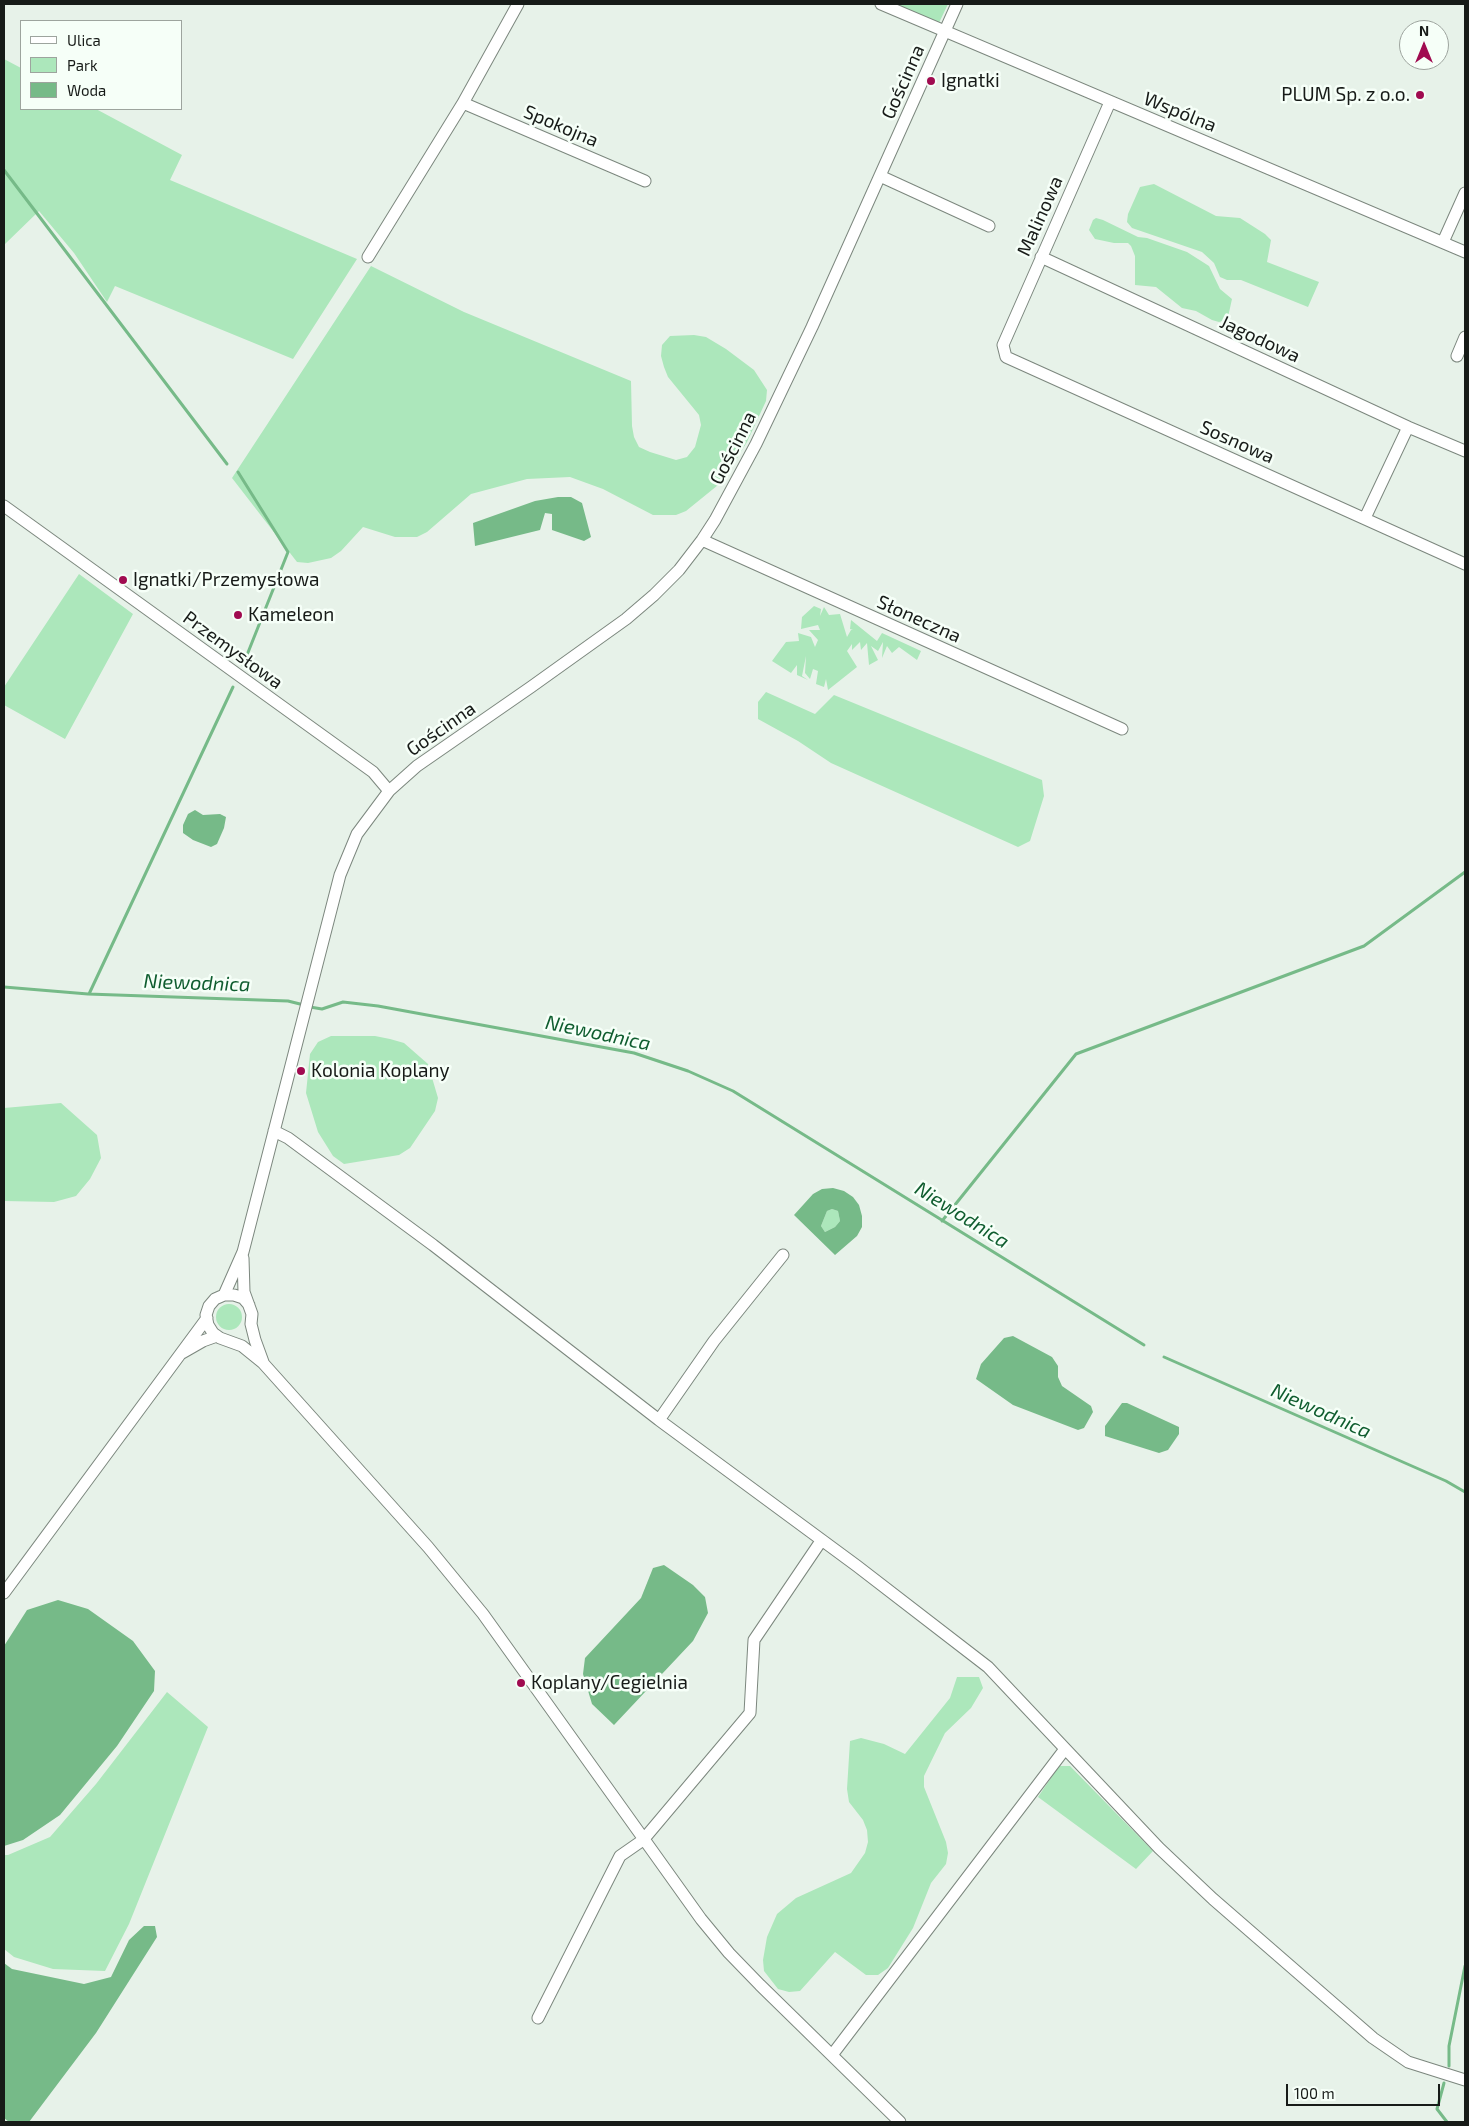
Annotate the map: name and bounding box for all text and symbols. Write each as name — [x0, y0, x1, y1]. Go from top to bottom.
legend — [20, 20, 182, 110]
north arrow — [1399, 20, 1449, 70]
text: N — [1419, 22, 1429, 39]
text: Ulica — [67, 31, 101, 49]
street label: Gościnna — [877, 41, 929, 123]
text: Park — [67, 56, 98, 74]
place label: Ignatki — [941, 70, 1000, 92]
marker: Ignatki — [925, 75, 937, 87]
text: Woda — [67, 81, 106, 99]
place label: PLUM Sp. z o.o. — [1281, 84, 1410, 106]
street label: Wspólna — [1140, 87, 1220, 137]
marker: PLUM Sp. z o.o. — [1414, 89, 1426, 101]
street label: Spokojna — [520, 100, 602, 152]
street label: Malinowa — [1012, 172, 1068, 260]
street label: Jagodowa — [1216, 311, 1304, 367]
street label: Gościnna — [705, 408, 761, 488]
street label: Sosnowa — [1196, 416, 1278, 468]
place label: Ignatki/Przemysłowa — [133, 569, 320, 591]
marker: Ignatki/Przemysłowa — [117, 574, 129, 586]
street label: Słoneczna — [874, 590, 964, 648]
place label: Kameleon — [248, 604, 334, 626]
street label: Przemysłowa — [179, 606, 287, 694]
marker: Kameleon — [232, 609, 244, 621]
street label: Gościnna — [402, 697, 480, 761]
water label: Niewodnica — [143, 969, 251, 997]
water label: Niewodnica — [543, 1010, 653, 1056]
place label: Kolonia Koplany — [311, 1060, 450, 1082]
marker: Kolonia Koplany — [295, 1065, 307, 1077]
water label: Niewodnica — [910, 1176, 1014, 1254]
water label: Niewodnica — [1267, 1378, 1375, 1444]
place label: Koplany/Cegielnia — [531, 1672, 688, 1694]
marker: Koplany/Cegielnia — [515, 1677, 527, 1689]
scale bar — [1289, 2074, 1443, 2106]
text: 100 m — [1294, 2084, 1335, 2102]

